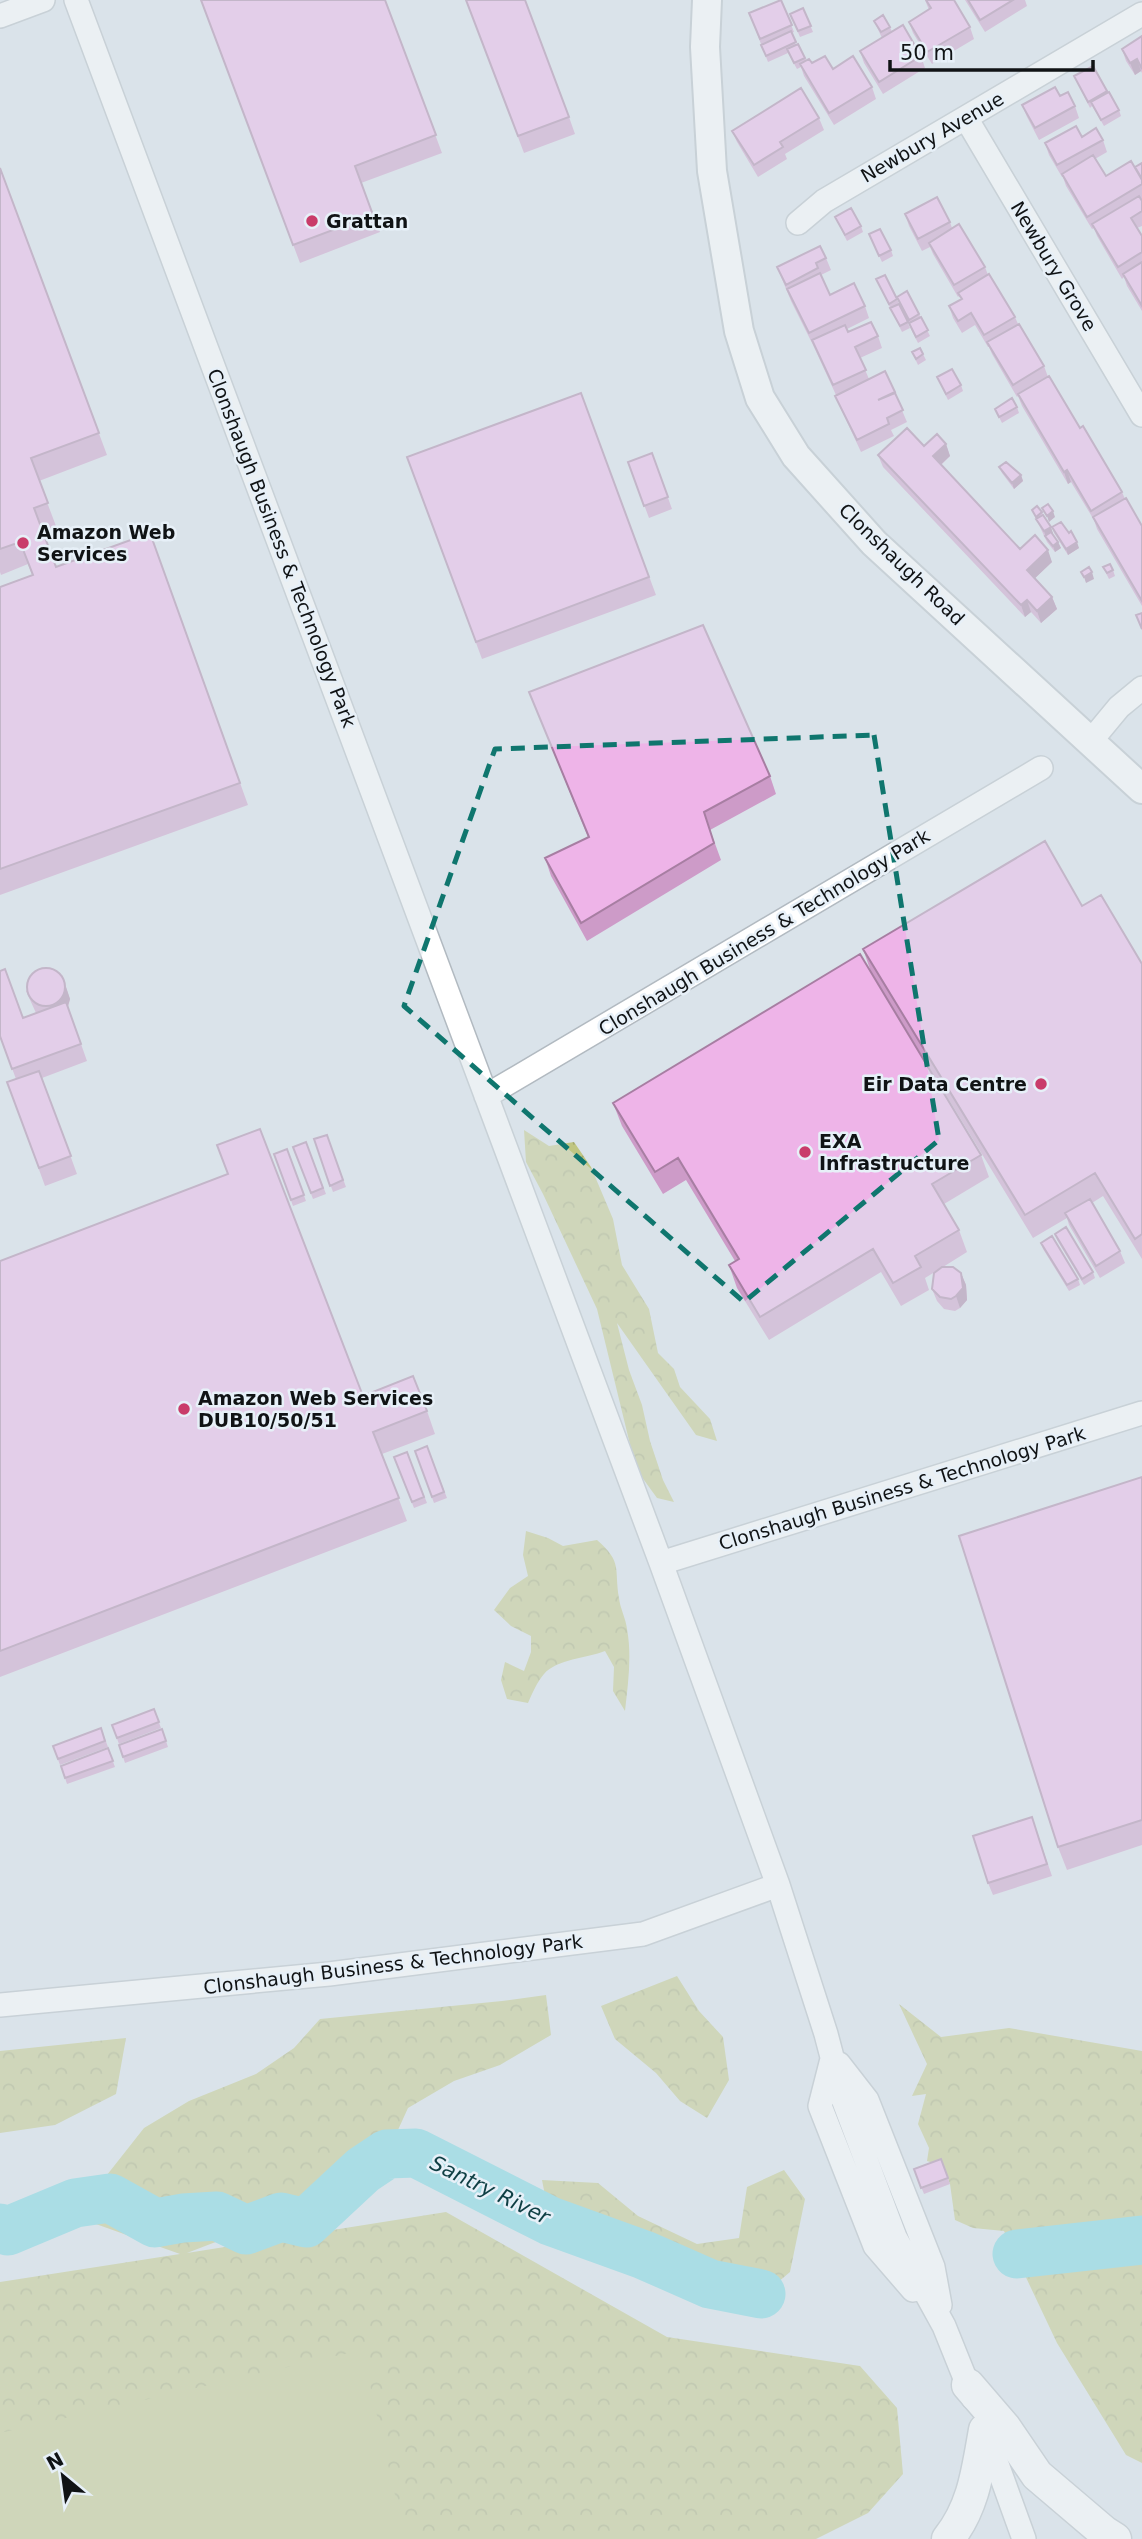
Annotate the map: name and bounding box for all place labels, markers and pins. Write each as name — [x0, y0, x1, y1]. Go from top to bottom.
place label: Grattan — [326, 210, 408, 232]
marker: Grattan — [304, 213, 320, 229]
place label: Amazon Web Services — [37, 521, 175, 565]
marker: Amazon Web Services — [15, 535, 31, 551]
place label: Eir Data Centre — [863, 1073, 1027, 1095]
marker: Eir Data Centre — [1033, 1076, 1049, 1092]
place label: EXA Infrastructure — [819, 1130, 969, 1174]
marker: EXA Infrastructure — [797, 1144, 813, 1160]
place label: Amazon Web Services DUB10/50/51 — [198, 1387, 433, 1431]
marker: Amazon Web Services DUB10/50/51 — [176, 1401, 192, 1417]

